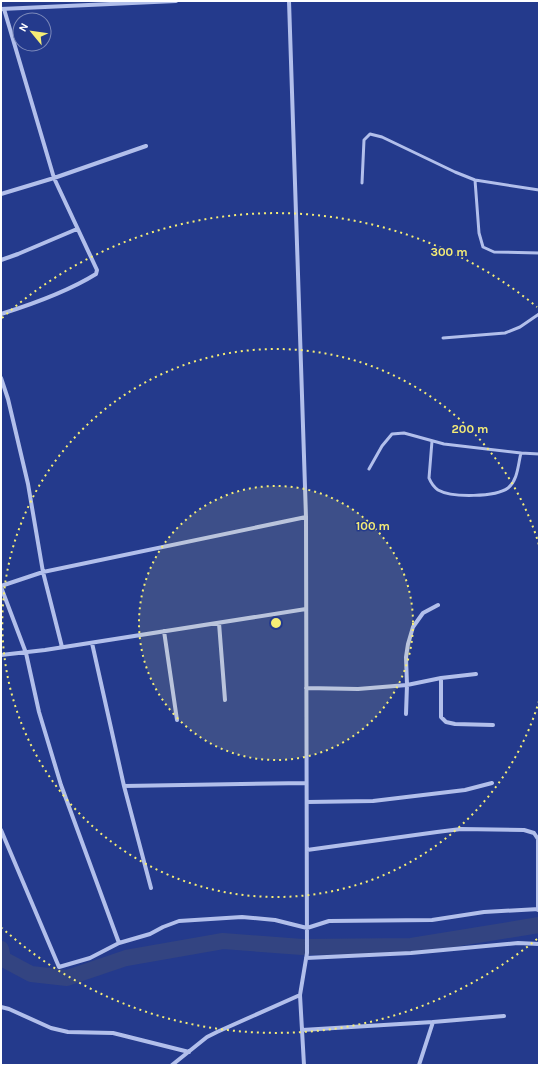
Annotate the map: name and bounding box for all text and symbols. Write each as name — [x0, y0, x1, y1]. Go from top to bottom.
north arrow — [12, 12, 52, 52]
text: N — [16, 21, 31, 34]
text: 300 m — [430, 245, 468, 259]
text: 200 m — [452, 422, 488, 436]
text: 100 m — [356, 519, 390, 533]
centre of rings — [269, 616, 283, 630]

